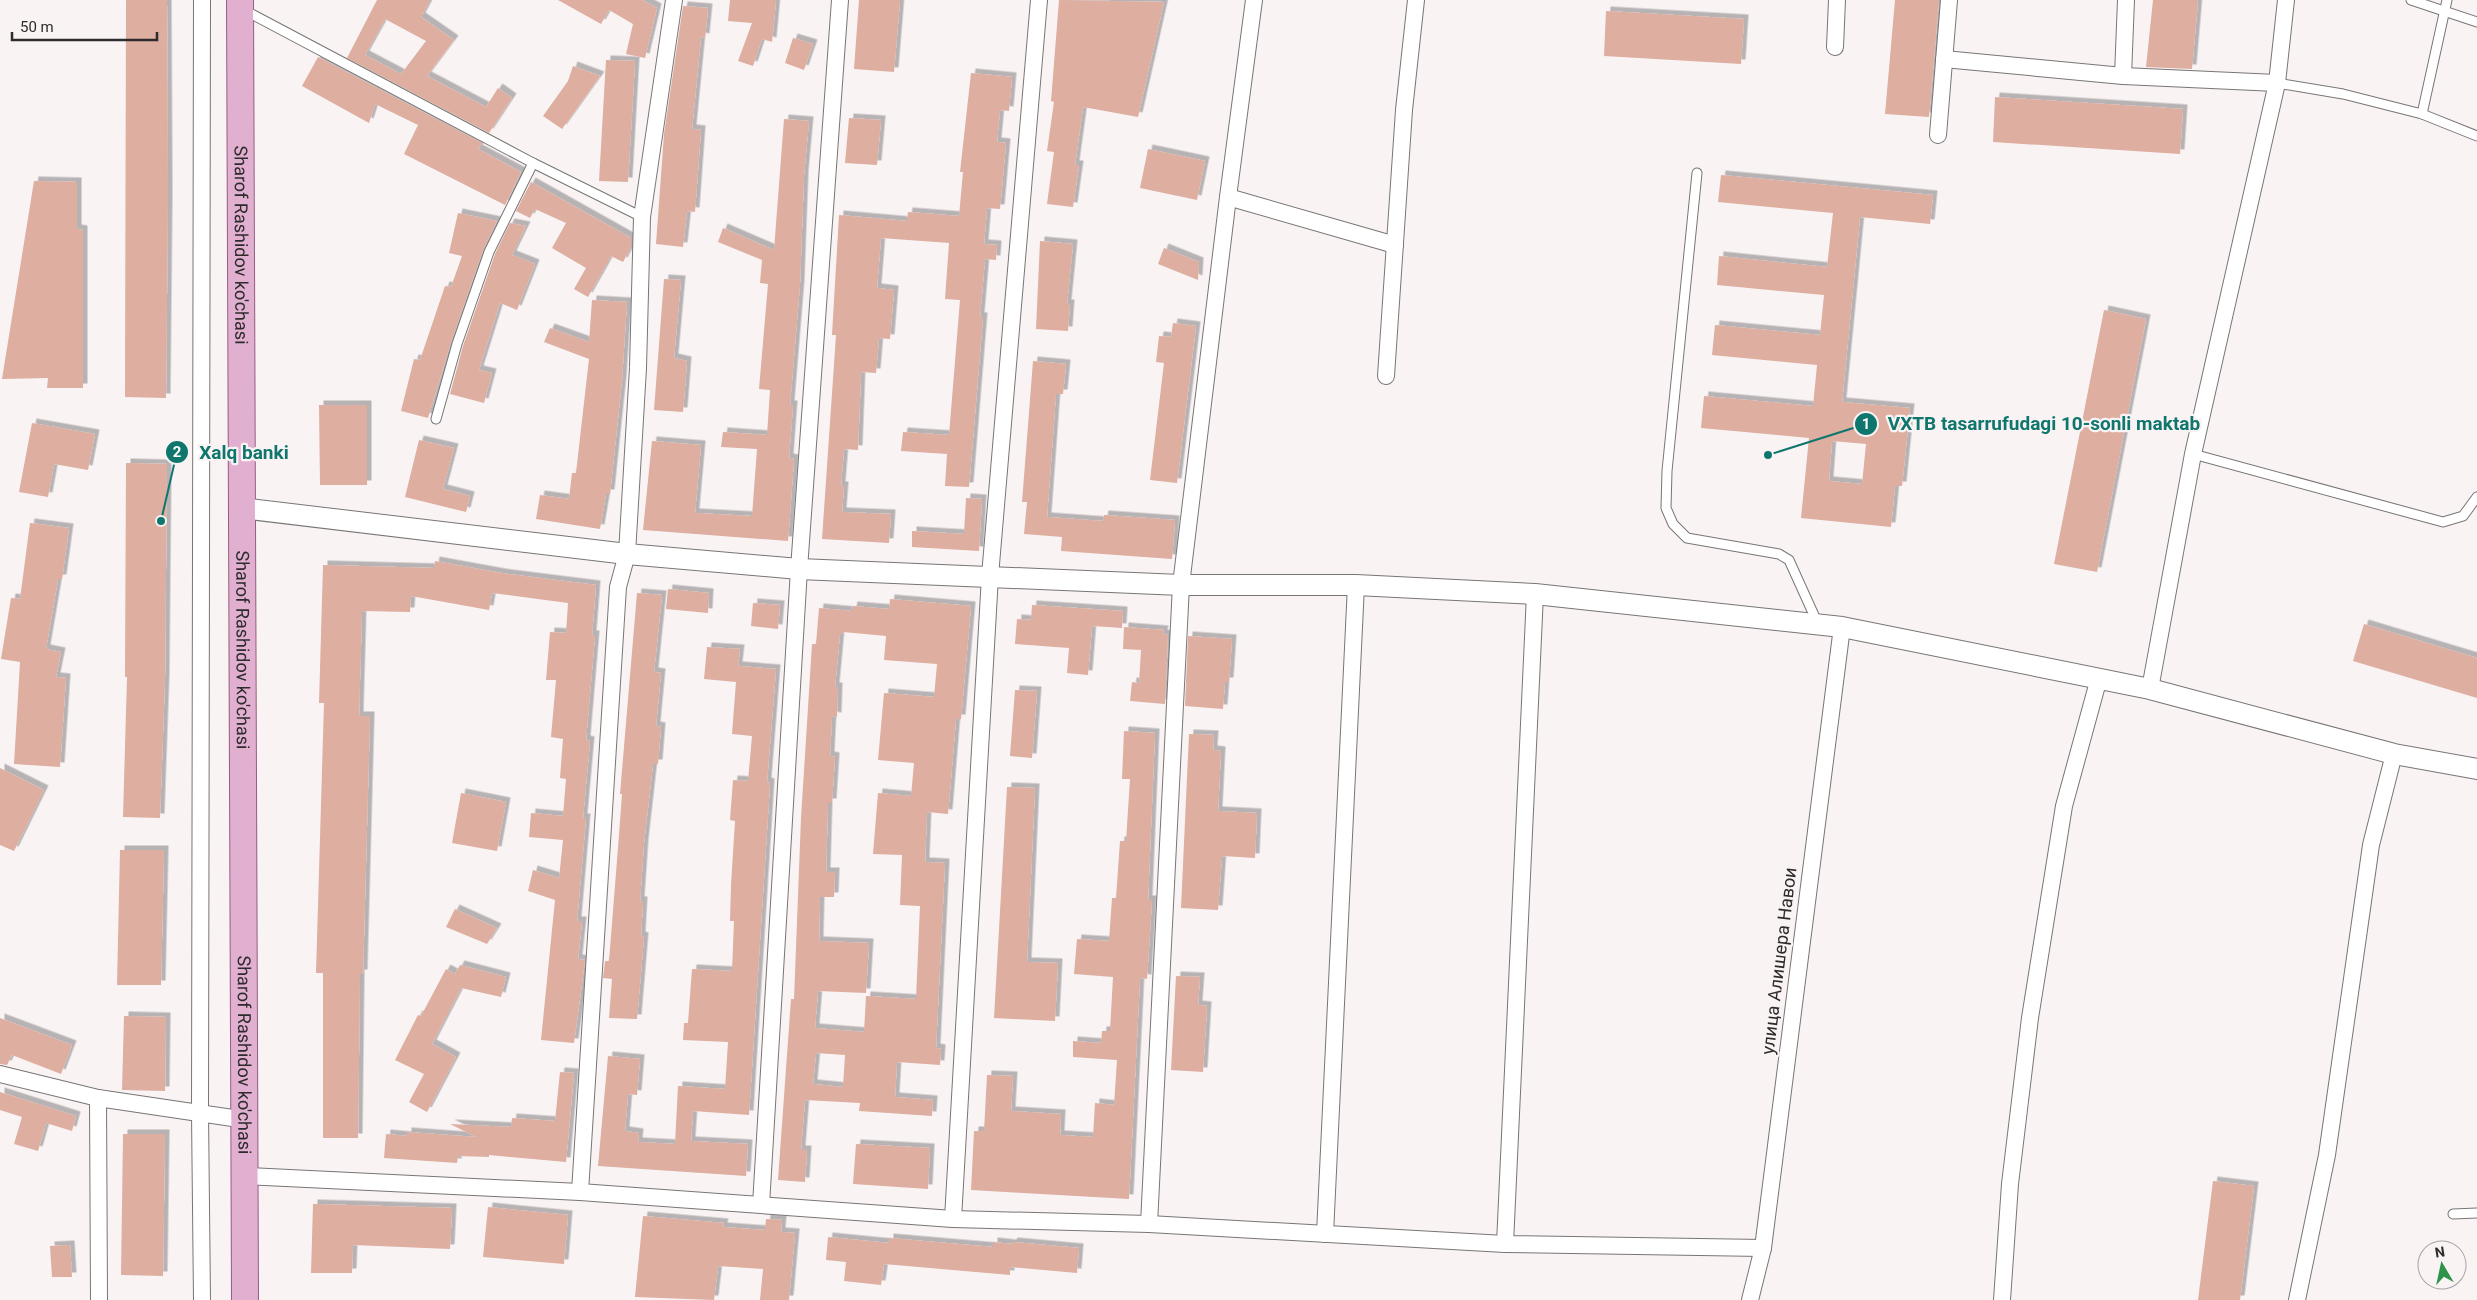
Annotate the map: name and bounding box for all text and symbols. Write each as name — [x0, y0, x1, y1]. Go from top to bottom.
scale bar — [12, 10, 158, 42]
text: 50 m — [20, 18, 54, 36]
street label: Sharof Rashidov ko'chasi — [231, 145, 252, 345]
callout: VXTB tasarrufudagi 10-sonli maktab — [1853, 407, 2211, 441]
text: VXTB tasarrufudagi 10-sonli maktab — [1888, 412, 2200, 435]
text: 1 — [1862, 415, 1870, 433]
callout: Xalq banki — [164, 435, 299, 469]
text: Xalq banki — [199, 441, 289, 464]
text: 2 — [173, 443, 182, 461]
street label: Sharof Rashidov ko'chasi — [232, 550, 254, 750]
street label: улица Алишера Навои — [1757, 866, 1800, 1056]
street label: Sharof Rashidov ko'chasi — [234, 955, 255, 1155]
north arrow — [2417, 1240, 2467, 1290]
text: N — [2434, 1243, 2446, 1261]

